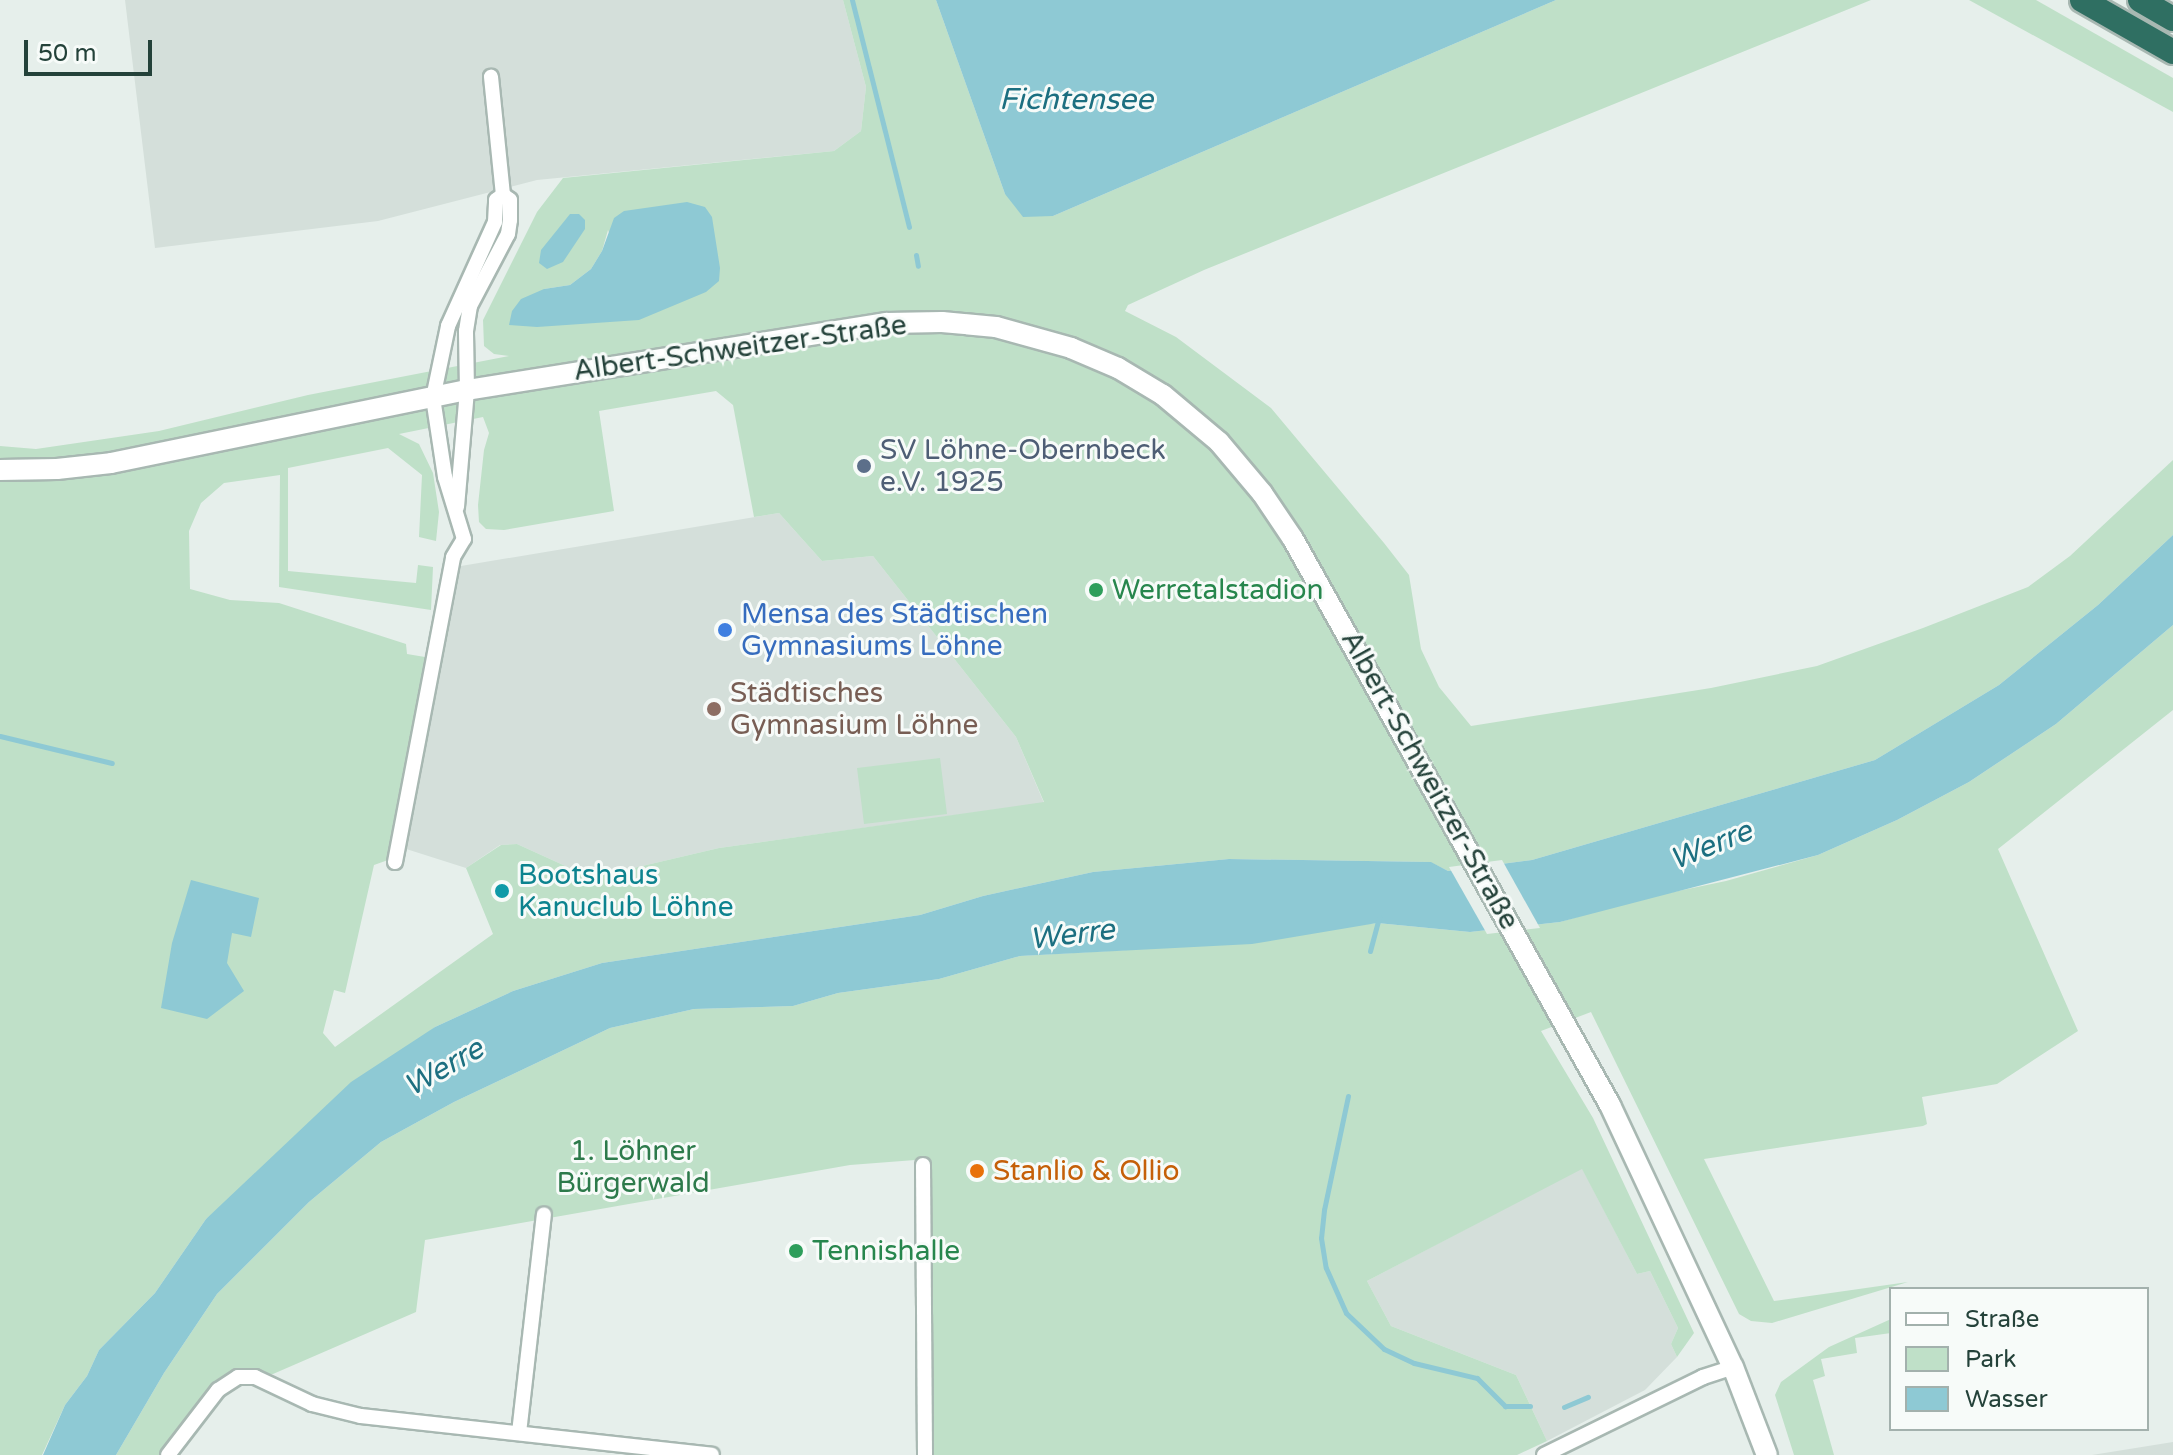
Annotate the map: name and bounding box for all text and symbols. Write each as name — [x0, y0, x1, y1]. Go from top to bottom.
scale bar — [28, 24, 156, 74]
text: 50 m — [38, 39, 96, 68]
water label: Fichtensee — [999, 82, 1153, 118]
street label: Albert-Schweitzer-Straße — [571, 308, 909, 388]
place label: SV Löhne-Obernbeck e.V. 1925 — [880, 433, 1166, 499]
marker: SV Löhne-Obernbeck e.V. 1925 — [855, 457, 873, 475]
place label: Werretalstadion — [1112, 573, 1324, 607]
marker: Werretalstadion — [1087, 581, 1105, 599]
place label: Mensa des Städtischen Gymnasiums Löhne — [741, 597, 1048, 663]
marker: Mensa des Städtischen Gymnasiums Löhne — [716, 621, 734, 639]
street label: Albert-Schweitzer-Straße — [1334, 625, 1526, 935]
place label: Städtisches Gymnasium Löhne — [730, 676, 978, 742]
marker: Städtisches Gymnasium Löhne — [705, 700, 723, 718]
water label: Werre — [1665, 813, 1757, 879]
place label: Bootshaus Kanuclub Löhne — [518, 858, 733, 924]
marker: Bootshaus Kanuclub Löhne — [493, 882, 511, 900]
water label: Werre — [1027, 912, 1117, 958]
water label: Werre — [398, 1031, 490, 1105]
park label: 1. Löhner Bürgerwald — [556, 1134, 710, 1200]
place label: Stanlio & Ollio — [993, 1154, 1180, 1188]
marker: Stanlio & Ollio — [968, 1162, 986, 1180]
place label: Tennishalle — [812, 1234, 960, 1268]
marker: Tennishalle — [787, 1242, 805, 1260]
legend — [1889, 1287, 2149, 1431]
text: Straße — [1965, 1305, 2039, 1334]
text: Park — [1965, 1345, 2016, 1374]
text: Wasser — [1965, 1385, 2048, 1414]

